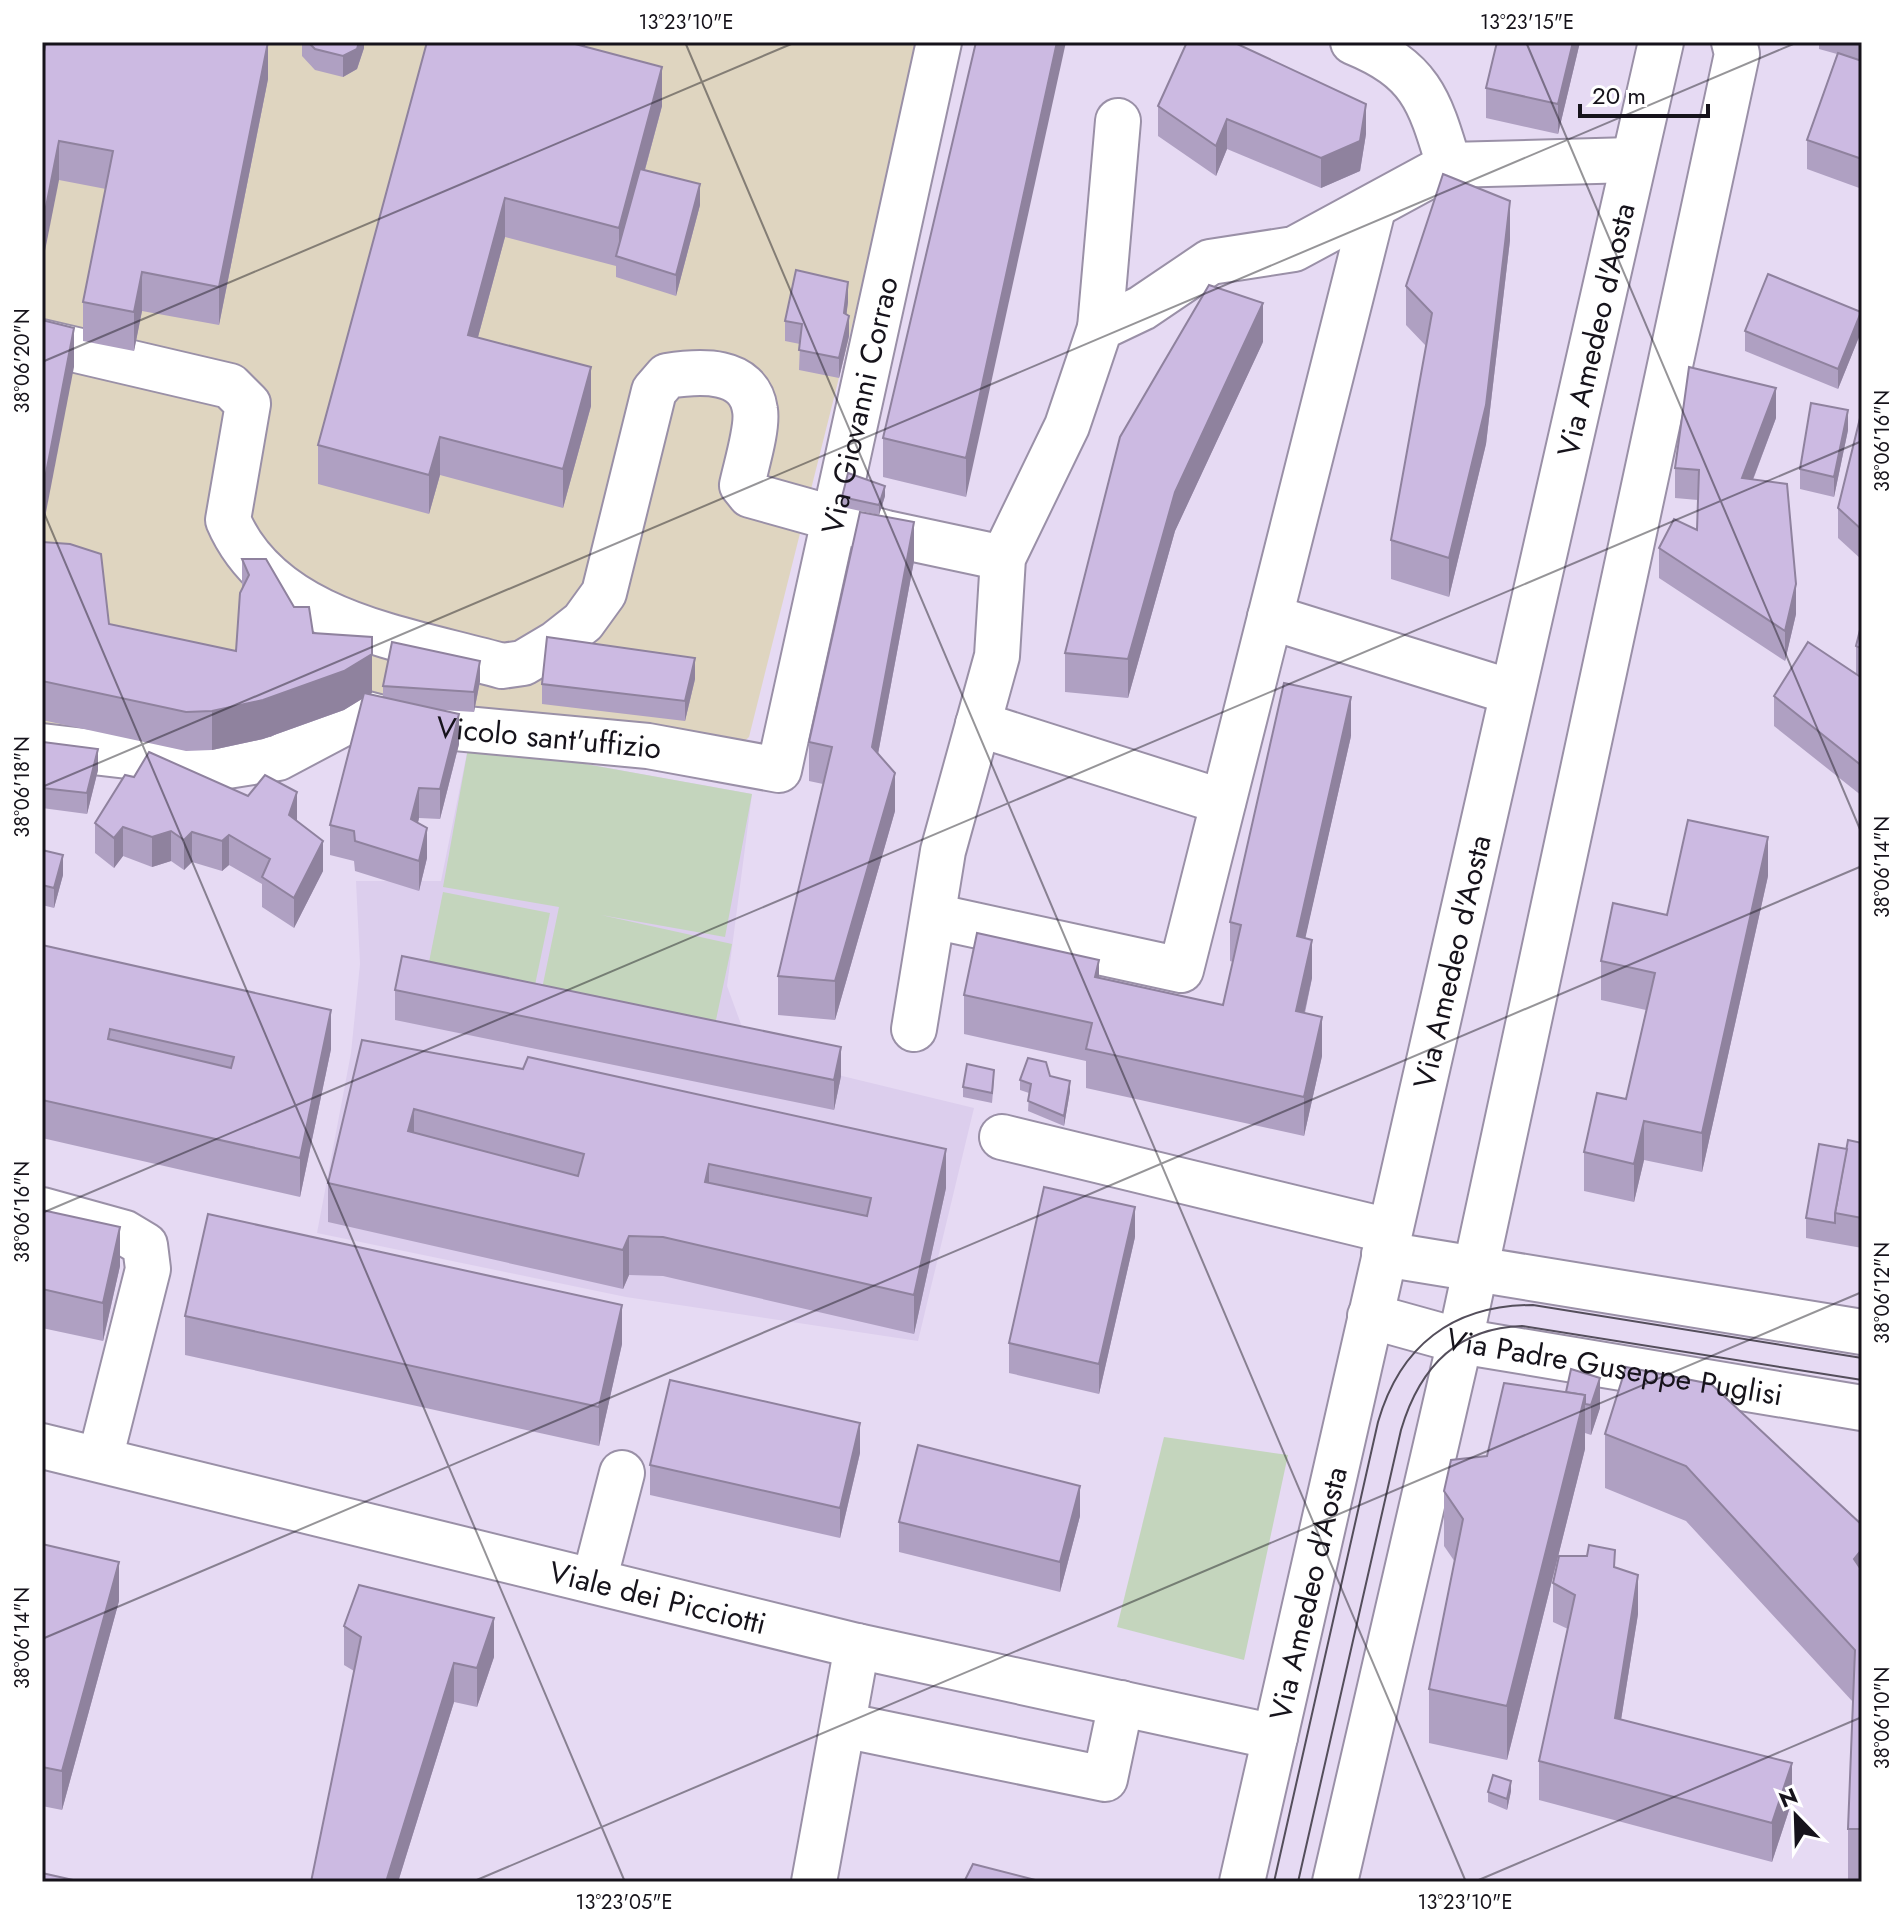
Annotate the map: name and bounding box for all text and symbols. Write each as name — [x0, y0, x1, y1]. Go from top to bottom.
text: 13°23'10"E — [639, 8, 733, 37]
text: 13°23'15"E — [1480, 8, 1574, 37]
scale bar — [1580, 68, 1708, 118]
text: 20 m — [1592, 78, 1646, 113]
street label: Via Amedeo d'Aosta — [1546, 199, 1645, 461]
street label: Via Giovanni Corrao — [810, 273, 908, 538]
text: 38°06'20"N — [8, 309, 37, 413]
text: 38°06'16"N — [1868, 390, 1897, 492]
street label: Vicolo sant'uffizio — [434, 705, 665, 770]
text: 38°06'18"N — [8, 736, 37, 838]
text: 38°06'14"N — [1868, 816, 1897, 918]
street label: Via Amedeo d'Aosta — [1402, 831, 1501, 1093]
text: 38°06'16"N — [8, 1161, 37, 1263]
text: 38°06'12"N — [1868, 1242, 1897, 1344]
street label: Via Padre Guseppe Puglisi — [1441, 1317, 1786, 1416]
street label: Via Amedeo d'Aosta — [1258, 1462, 1357, 1724]
street label: Viale dei Picciotti — [545, 1550, 771, 1644]
text: 38°06'14"N — [8, 1587, 37, 1689]
text: 38°06'10"N — [1868, 1667, 1897, 1769]
north arrow — [1756, 1776, 1836, 1856]
text: N — [1774, 1779, 1802, 1816]
text: 13°23'05"E — [575, 1888, 673, 1917]
text: 13°23'10"E — [1418, 1888, 1512, 1917]

